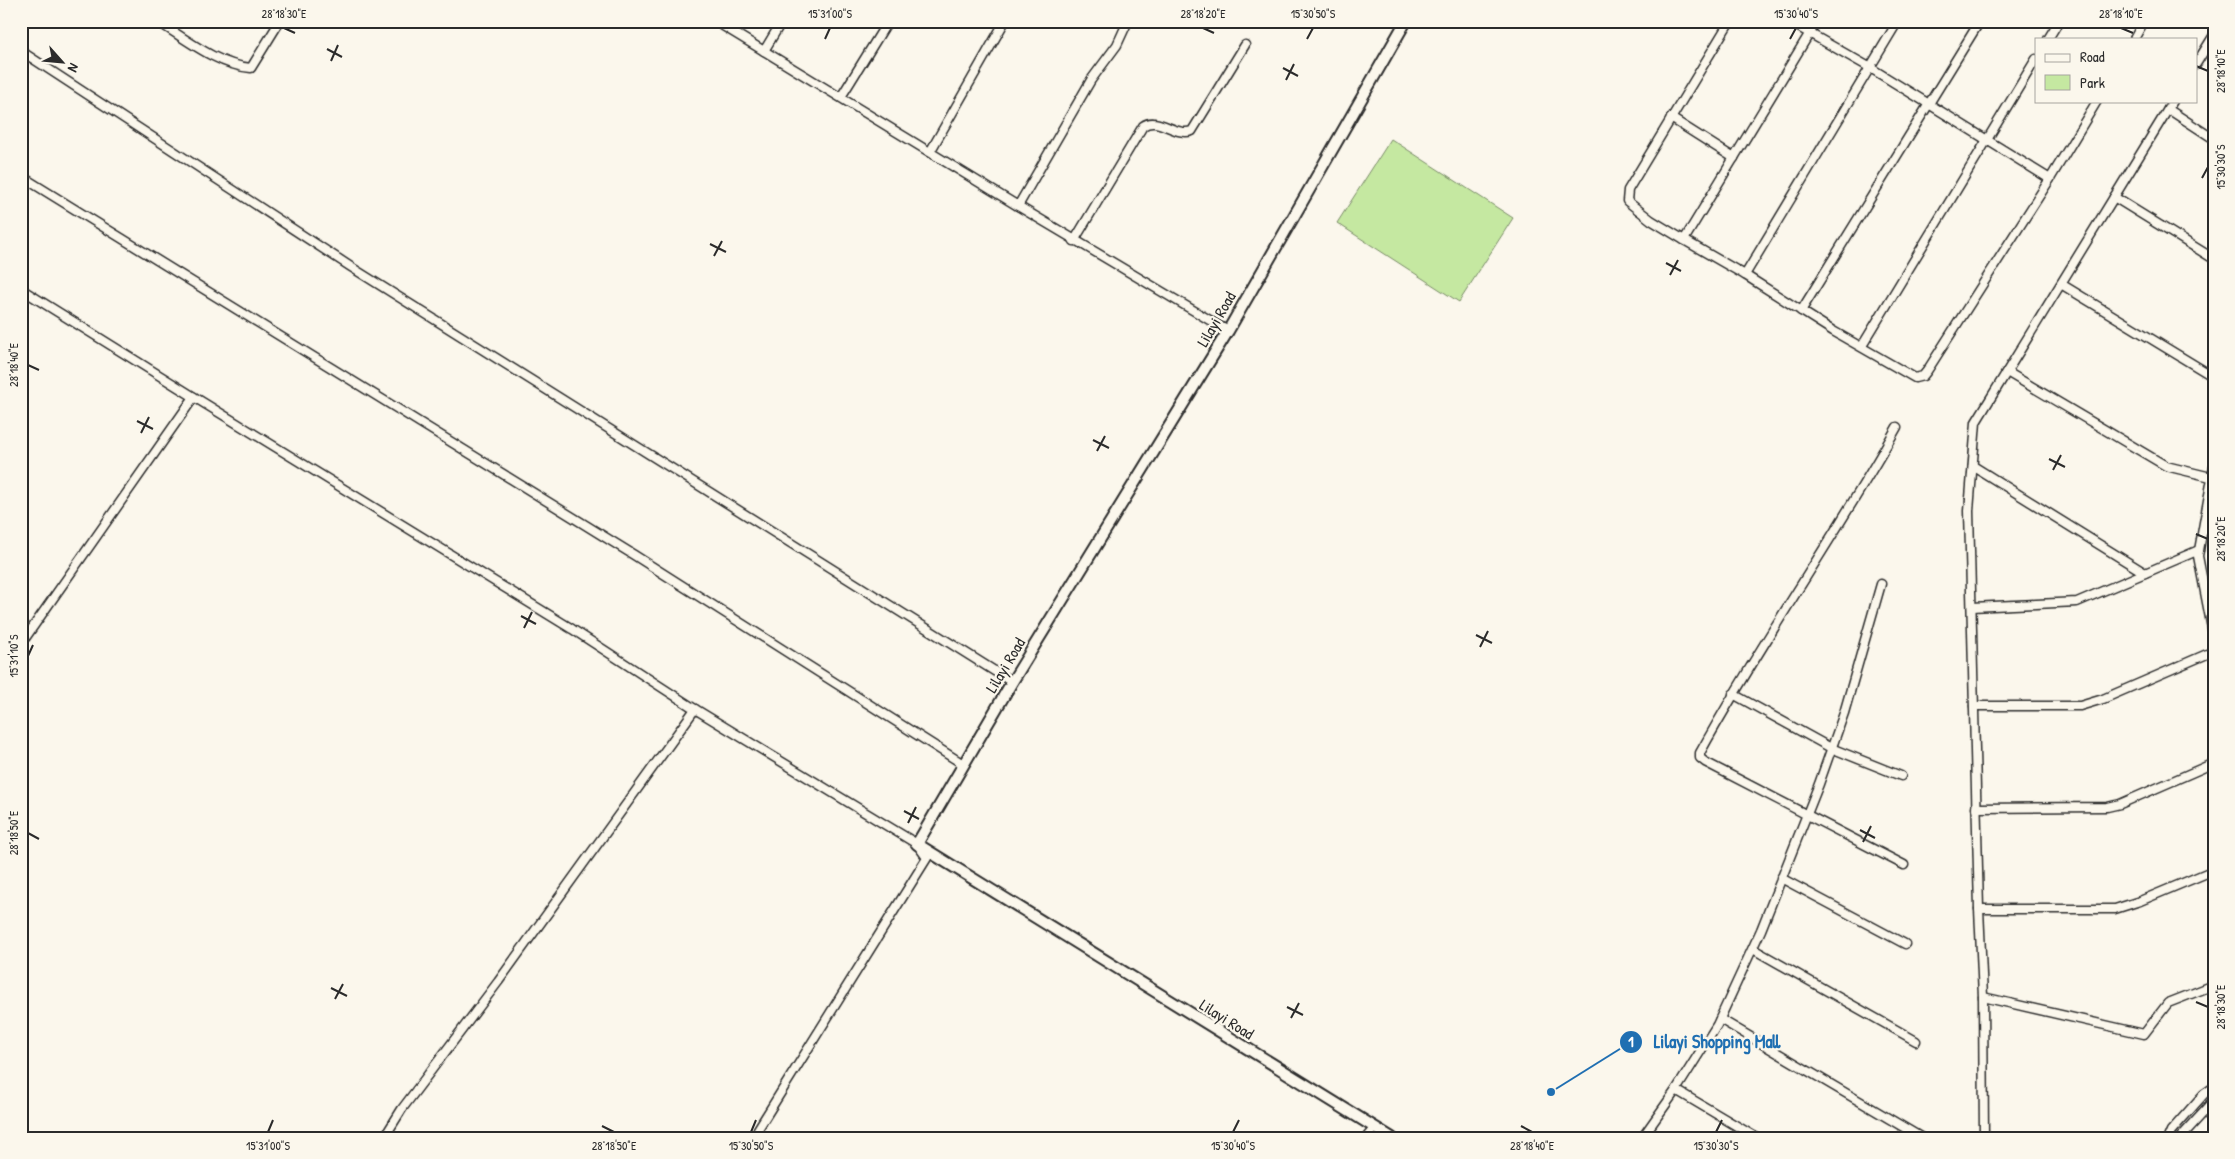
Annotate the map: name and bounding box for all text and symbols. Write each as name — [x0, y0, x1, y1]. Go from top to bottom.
text: 28°18'30"E — [262, 5, 307, 22]
text: 15°31'00"S — [808, 5, 852, 22]
text: 28°18'20"E — [1180, 5, 1226, 22]
text: 15°30'50"S — [1291, 5, 1336, 22]
text: 15°30'40"S — [1774, 5, 1818, 22]
text: 28°18'10"E — [2099, 5, 2144, 22]
north arrow — [38, 38, 88, 88]
legend — [2035, 38, 2198, 102]
text: Road — [2080, 46, 2105, 67]
text: 28°18'10"E — [2212, 48, 2229, 93]
text: N — [64, 60, 84, 76]
text: Park — [2080, 72, 2105, 93]
text: 15°30'30"S — [2212, 144, 2229, 189]
street label: Lilayi Road — [1191, 287, 1241, 351]
text: 28°18'40"E — [5, 342, 22, 387]
text: 28°18'20"E — [2212, 516, 2229, 562]
street label: Lilayi Road — [980, 633, 1030, 697]
text: 15°31'10"S — [5, 634, 22, 677]
text: 28°18'50"E — [5, 810, 22, 855]
text: 28°18'30"E — [2212, 984, 2229, 1029]
street label: Lilayi Road — [1196, 994, 1258, 1044]
callout: Lilayi Shopping Mall — [1619, 1025, 1790, 1058]
text: Lilayi Shopping Mall — [1654, 1029, 1782, 1055]
text: 1 — [1628, 1031, 1634, 1052]
text: 15°31'00"S — [246, 1137, 290, 1154]
text: 28°18'50"E — [592, 1137, 637, 1154]
text: 15°30'50"S — [729, 1137, 774, 1154]
text: 15°30'40"S — [1211, 1137, 1255, 1154]
text: 28°18'40"E — [1510, 1137, 1555, 1154]
text: 15°30'30"S — [1694, 1137, 1739, 1154]

